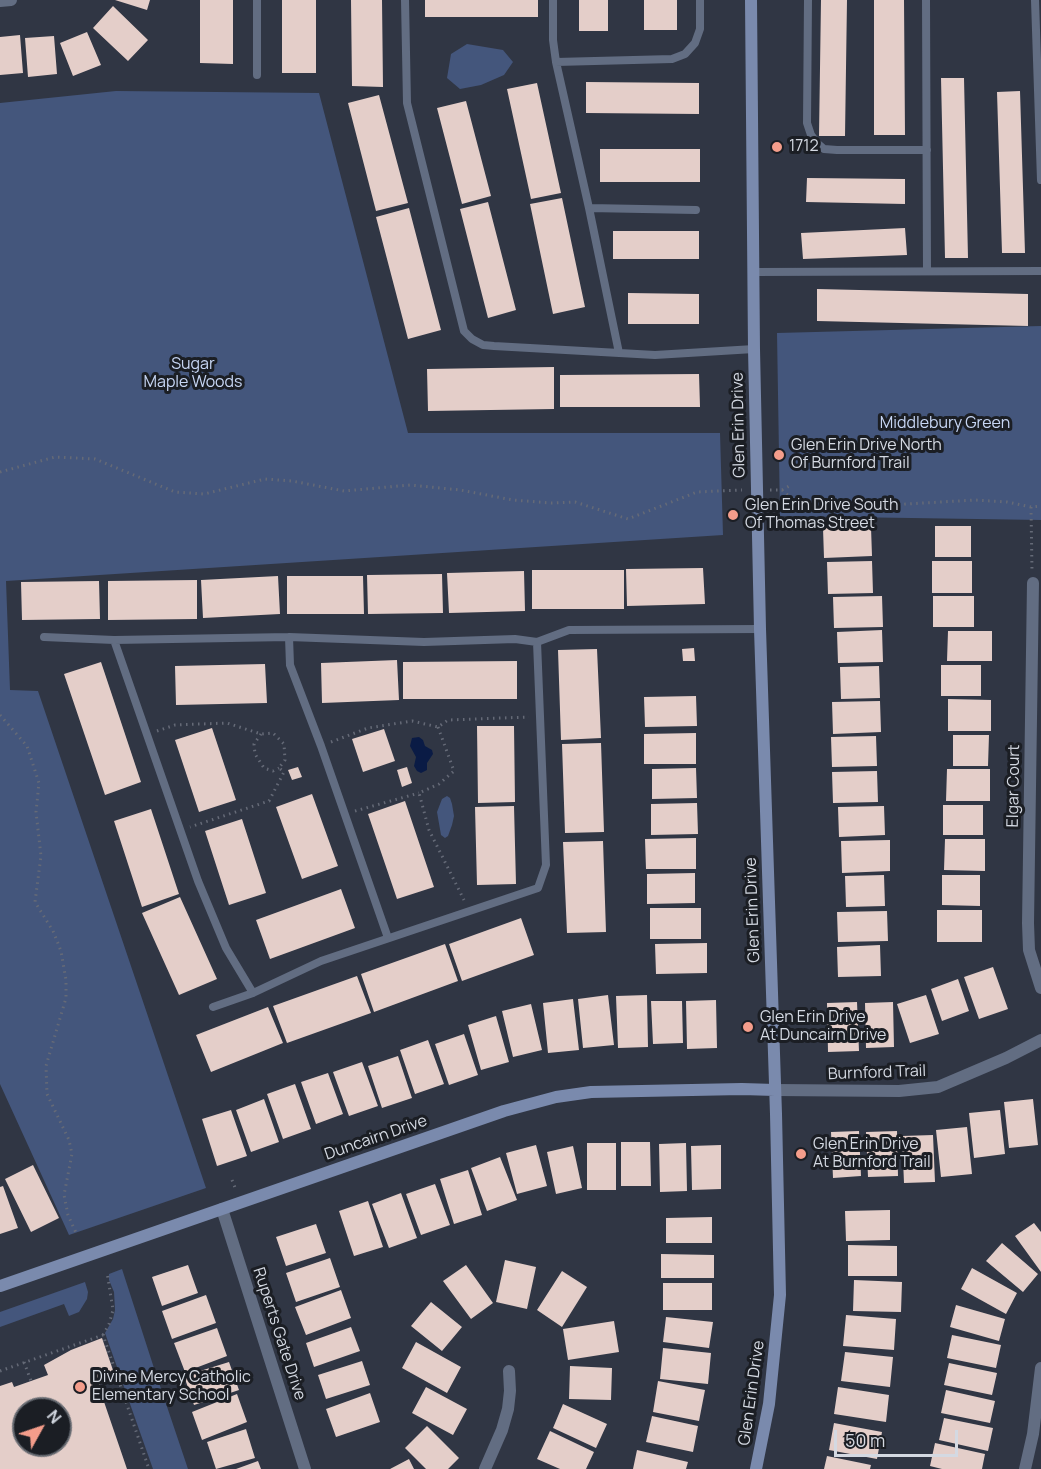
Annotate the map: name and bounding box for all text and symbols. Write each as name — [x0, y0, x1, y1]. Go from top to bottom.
place label: 1712 — [789, 137, 819, 157]
marker: 1712 — [770, 140, 784, 154]
park label: Sugar Maple Woods — [144, 355, 242, 393]
street label: Glen Erin Drive — [728, 372, 750, 478]
park label: Middlebury Green — [880, 414, 1010, 434]
place label: Glen Erin Drive North Of Burnford Trail — [791, 436, 942, 474]
marker: Glen Erin Drive North Of Burnford Trail — [772, 448, 786, 462]
place label: Glen Erin Drive South Of Thomas Street — [745, 496, 899, 534]
marker: Glen Erin Drive South Of Thomas Street — [726, 508, 740, 522]
street label: Elgar Court — [1004, 744, 1024, 828]
street label: Glen Erin Drive — [742, 857, 764, 963]
place label: Glen Erin Drive At Duncairn Drive — [760, 1008, 886, 1046]
marker: Glen Erin Drive At Duncairn Drive — [741, 1020, 755, 1034]
street label: Burnford Trail — [828, 1062, 926, 1084]
street label: Duncairn Drive — [322, 1112, 430, 1164]
place label: Glen Erin Drive At Burnford Trail — [813, 1135, 931, 1173]
marker: Glen Erin Drive At Burnford Trail — [794, 1147, 808, 1161]
street label: Ruperts Gate Drive — [248, 1265, 310, 1403]
street label: Glen Erin Drive — [735, 1339, 769, 1447]
place label: Divine Mercy Catholic Elementary School — [92, 1368, 251, 1406]
marker: Divine Mercy Catholic Elementary School — [73, 1380, 87, 1394]
north arrow — [12, 1397, 72, 1457]
text: N — [42, 1405, 66, 1428]
scale bar — [837, 1418, 962, 1456]
text: 50 m — [845, 1428, 885, 1452]

